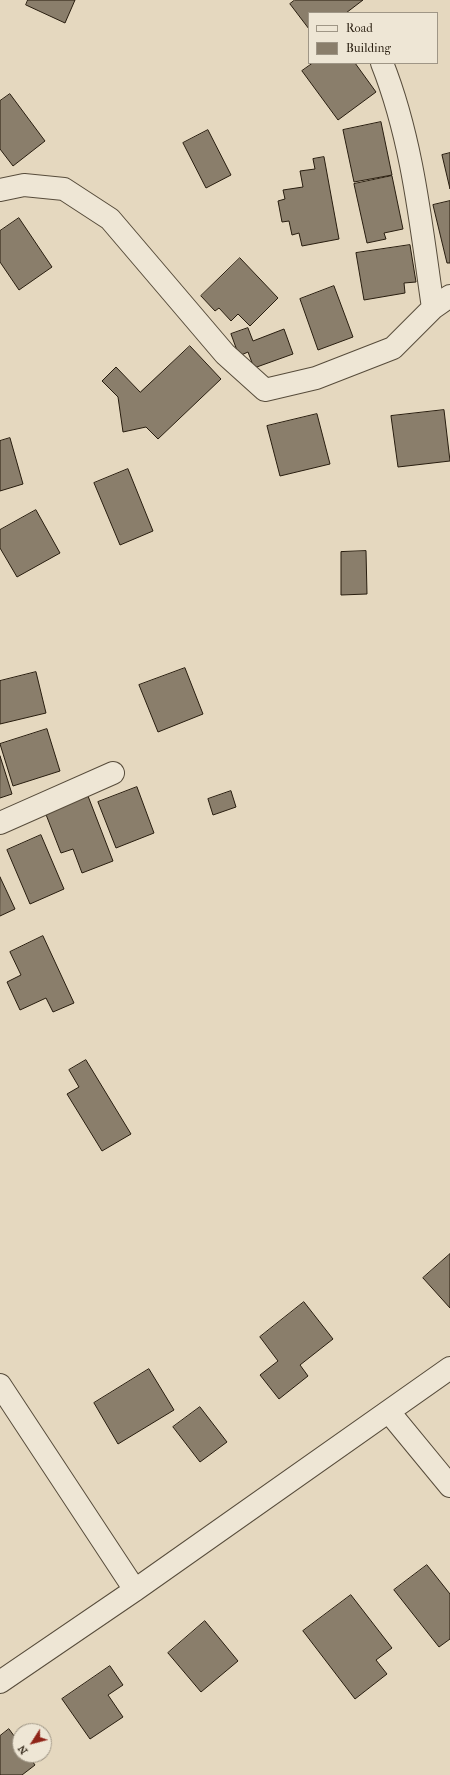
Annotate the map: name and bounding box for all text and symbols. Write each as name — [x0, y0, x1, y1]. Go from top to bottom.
legend — [308, 12, 438, 64]
text: Road — [346, 21, 373, 35]
text: Building — [346, 41, 391, 55]
north arrow — [12, 1723, 52, 1763]
text: N — [15, 1743, 30, 1757]

